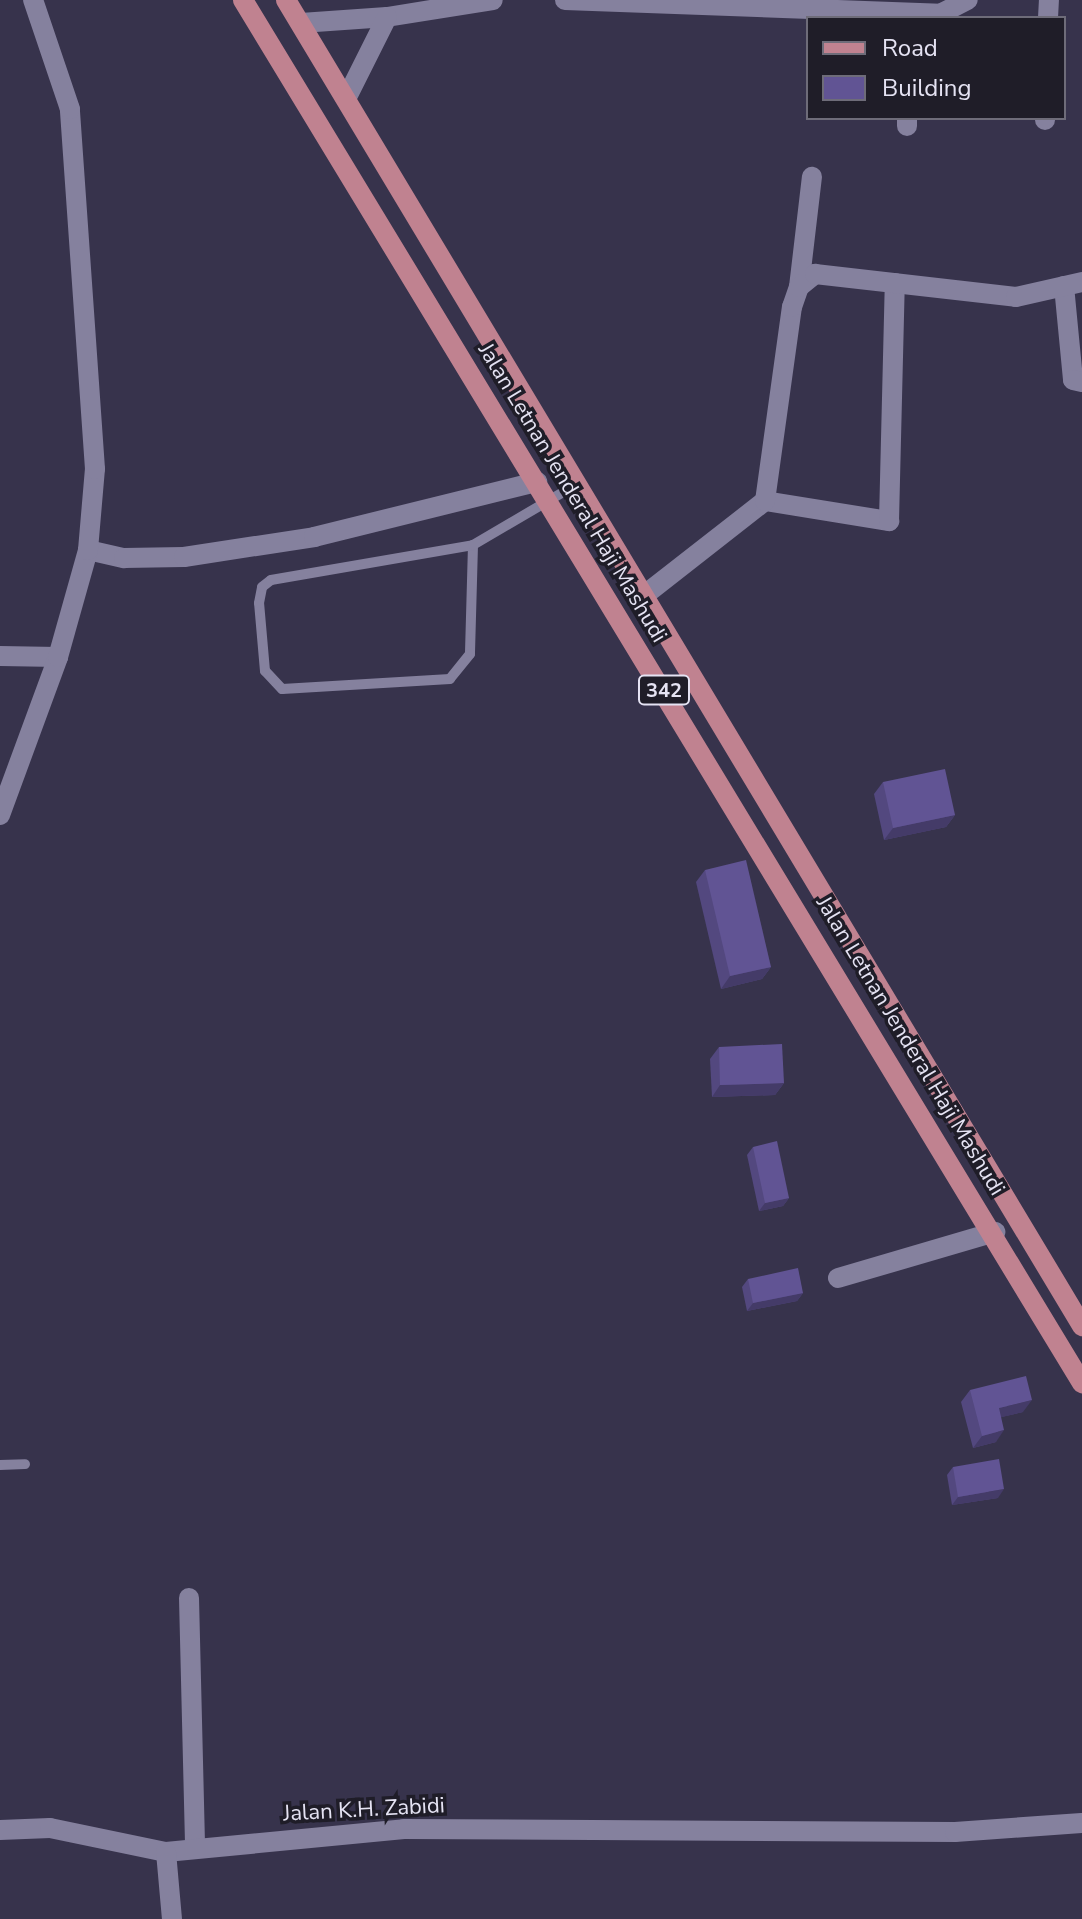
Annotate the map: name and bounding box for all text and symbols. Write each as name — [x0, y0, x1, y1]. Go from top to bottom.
legend — [806, 16, 1066, 120]
text: Road — [882, 32, 938, 64]
text: Building — [882, 72, 972, 104]
street label: Jalan Letnan Jenderal Haji Mashudi — [472, 339, 672, 647]
road number: 342 — [638, 674, 690, 706]
street label: Jalan Letnan Jenderal Haji Mashudi — [810, 892, 1010, 1200]
street label: Jalan K.H. Zabidi — [283, 1793, 445, 1827]

